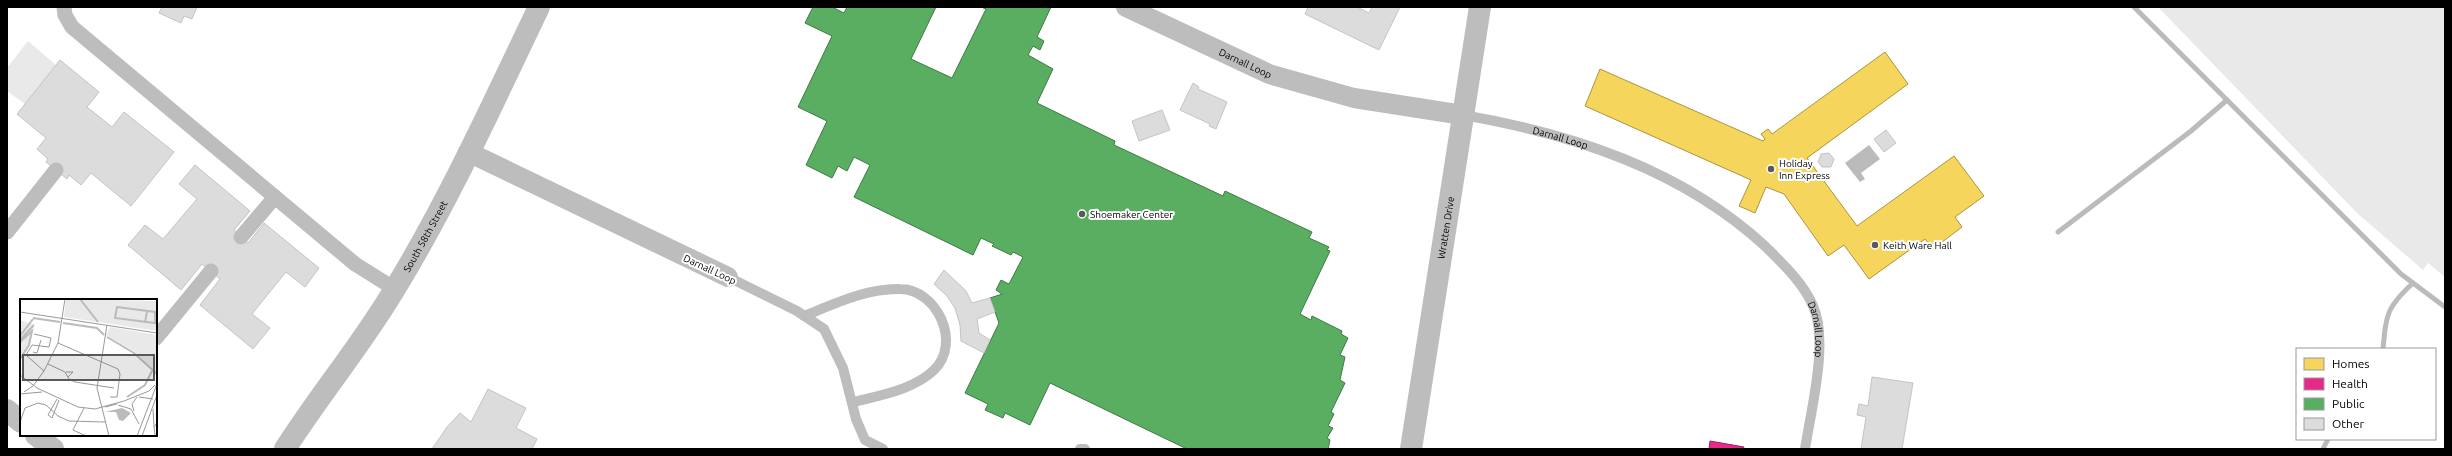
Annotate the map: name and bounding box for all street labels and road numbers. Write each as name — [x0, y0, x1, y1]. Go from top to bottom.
street label: Darnall Loop — [1217, 46, 1274, 81]
street label: Darnall Loop — [1531, 125, 1589, 151]
street label: Wratten Drive — [1436, 196, 1456, 260]
street label: South 58th Street — [401, 199, 450, 274]
street label: Darnall Loop — [682, 252, 738, 287]
street label: Darnall Loop — [1806, 300, 1824, 358]

